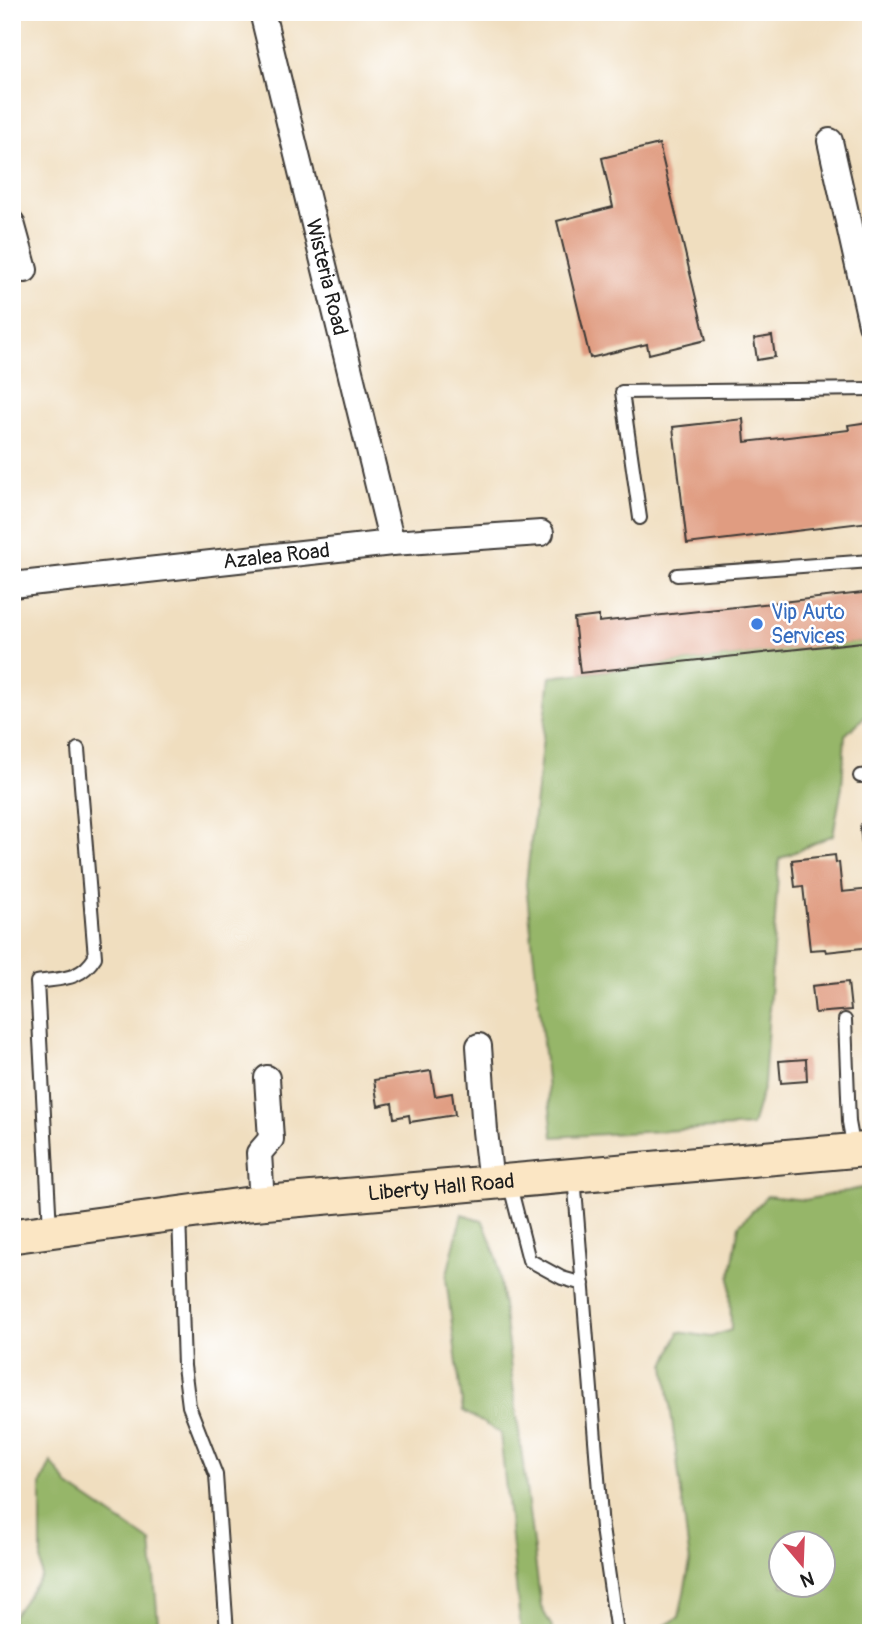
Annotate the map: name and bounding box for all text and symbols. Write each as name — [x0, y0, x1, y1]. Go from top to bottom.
street label: Wisteria Road — [300, 216, 354, 338]
street label: Azalea Road — [222, 536, 331, 575]
place label: Vip Auto Services — [771, 599, 845, 650]
marker: Vip Auto Services — [749, 616, 765, 632]
street label: Liberty Hall Road — [367, 1167, 515, 1207]
north arrow — [768, 1530, 838, 1600]
text: N — [797, 1566, 817, 1593]

